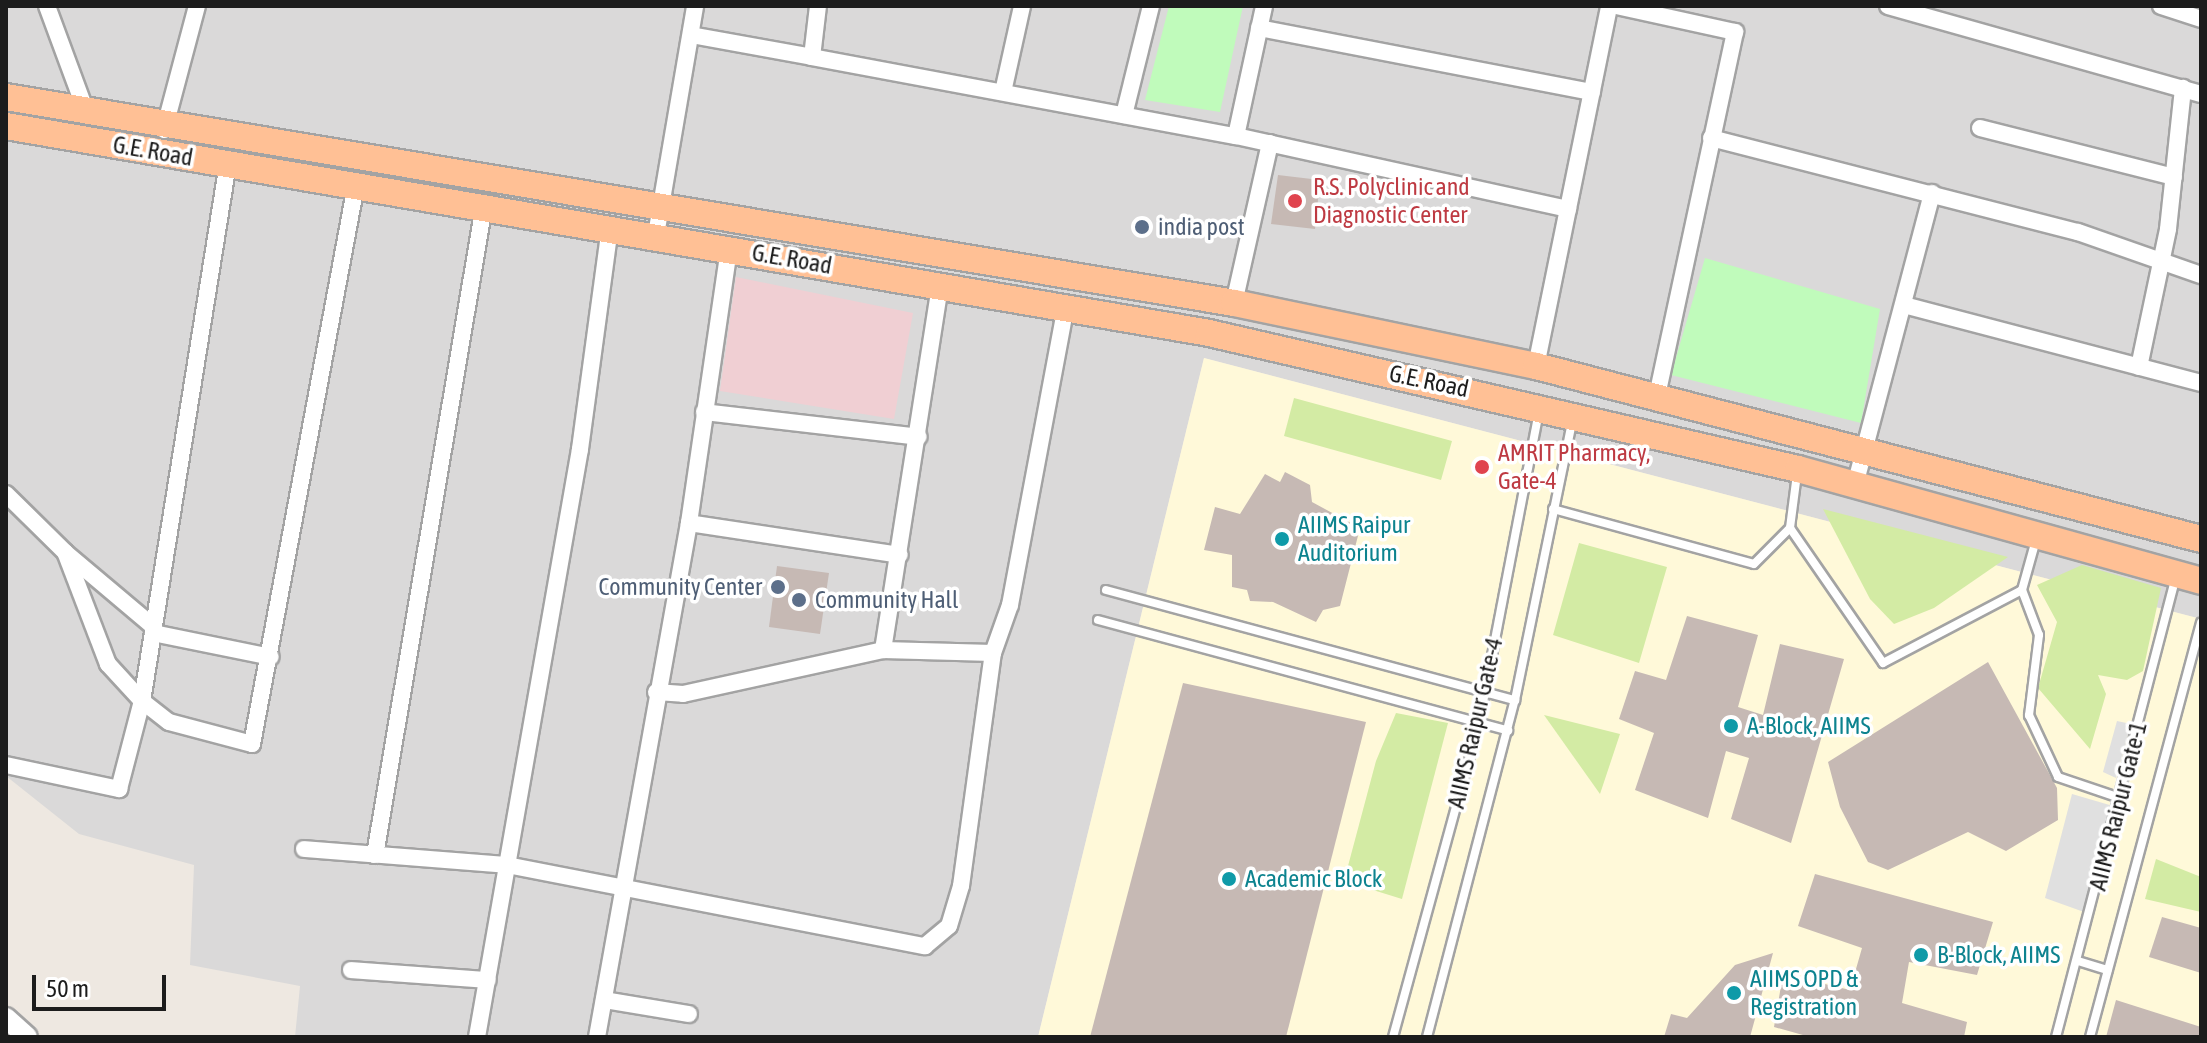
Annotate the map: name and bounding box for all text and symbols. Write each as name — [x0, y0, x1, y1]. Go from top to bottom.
street label: G.E. Road — [111, 130, 195, 172]
place label: R.S. Polyclinic and Diagnostic Center — [1313, 173, 1470, 229]
marker: R.S. Polyclinic and Diagnostic Center — [1284, 190, 1306, 212]
place label: india post — [1158, 213, 1245, 241]
marker: india post — [1133, 218, 1151, 236]
street label: G.E. Road — [750, 238, 834, 280]
street label: G.E. Road — [1387, 359, 1471, 403]
place label: AMRIT Pharmacy, Gate-4 — [1498, 439, 1650, 495]
marker: AMRIT Pharmacy, Gate-4 — [1473, 458, 1491, 476]
place label: AIIMS Raipur Auditorium — [1298, 511, 1410, 567]
marker: AIIMS Raipur Auditorium — [1273, 530, 1291, 548]
place label: Community Center — [599, 573, 762, 601]
marker: Community Center — [769, 578, 787, 596]
place label: Community Hall — [815, 586, 958, 614]
marker: Community Hall — [790, 591, 808, 609]
street label: AIIMS Raipur Gate-4 — [1441, 635, 1509, 811]
place label: A-Block, AIIMS — [1747, 712, 1871, 740]
marker: A-Block, AIIMS — [1722, 717, 1740, 735]
street label: AIIMS Raipur Gate-1 — [2083, 719, 2153, 893]
place label: Academic Block — [1245, 865, 1382, 893]
marker: Academic Block — [1220, 870, 1238, 888]
place label: B-Block, AIIMS — [1937, 941, 2060, 969]
marker: B-Block, AIIMS — [1912, 946, 1930, 964]
scale bar — [36, 959, 170, 1009]
place label: AIIMS OPD & Registration — [1750, 965, 1858, 1021]
text: 50 m — [46, 975, 89, 1002]
marker: AIIMS OPD & Registration — [1725, 984, 1743, 1002]

